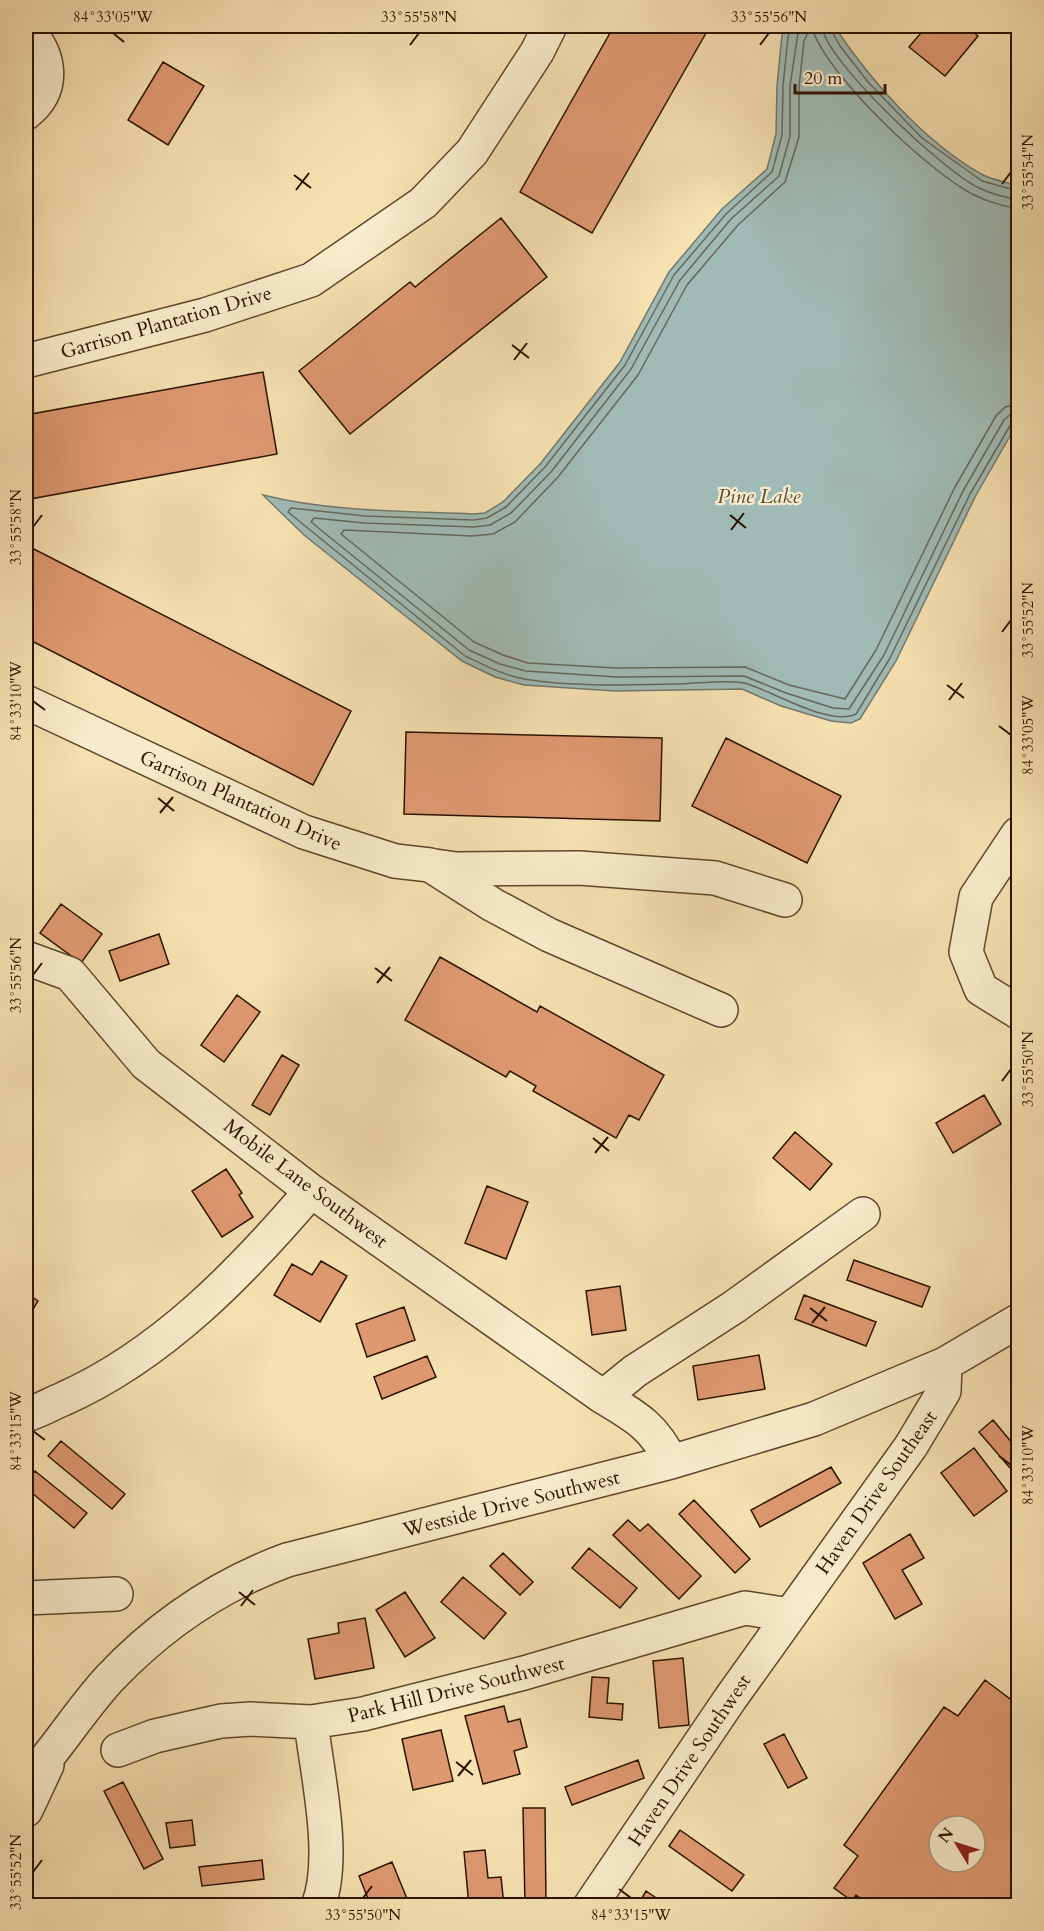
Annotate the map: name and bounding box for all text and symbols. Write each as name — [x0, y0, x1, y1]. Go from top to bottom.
text: 84°33'05"W — [73, 7, 153, 27]
text: 33°55'58"N — [381, 7, 457, 27]
text: 33°55'56"N — [731, 7, 807, 27]
scale bar — [795, 57, 885, 95]
text: 20 m — [804, 66, 843, 91]
text: 33°55'54"N — [1018, 134, 1038, 210]
street label: Garrison Plantation Drive — [57, 279, 275, 366]
water label: Pine Lake — [717, 482, 802, 511]
text: 33°55'58"N — [6, 489, 26, 565]
text: 33°55'52"N — [1018, 582, 1038, 658]
text: 84°33'10"W — [6, 661, 26, 741]
text: 84°33'05"W — [1018, 695, 1038, 775]
street label: Garrison Plantation Drive — [135, 744, 346, 857]
text: 33°55'56"N — [6, 937, 26, 1013]
text: 33°55'50"N — [1018, 1031, 1038, 1107]
street label: Mobile Lane Southwest — [218, 1113, 394, 1255]
text: 84°33'15"W — [6, 1391, 26, 1471]
street label: Haven Drive Southeast — [809, 1404, 944, 1580]
text: 84°33'10"W — [1018, 1425, 1038, 1505]
street label: Westside Drive Southwest — [399, 1463, 623, 1544]
street label: Park Hill Drive Southwest — [345, 1649, 568, 1730]
street label: Haven Drive Southwest — [622, 1668, 758, 1852]
north arrow — [927, 1814, 987, 1874]
text: N — [933, 1823, 959, 1848]
text: 33°55'52"N — [6, 1834, 26, 1910]
text: 33°55'50"N — [325, 1905, 401, 1925]
text: 84°33'15"W — [591, 1905, 671, 1925]

